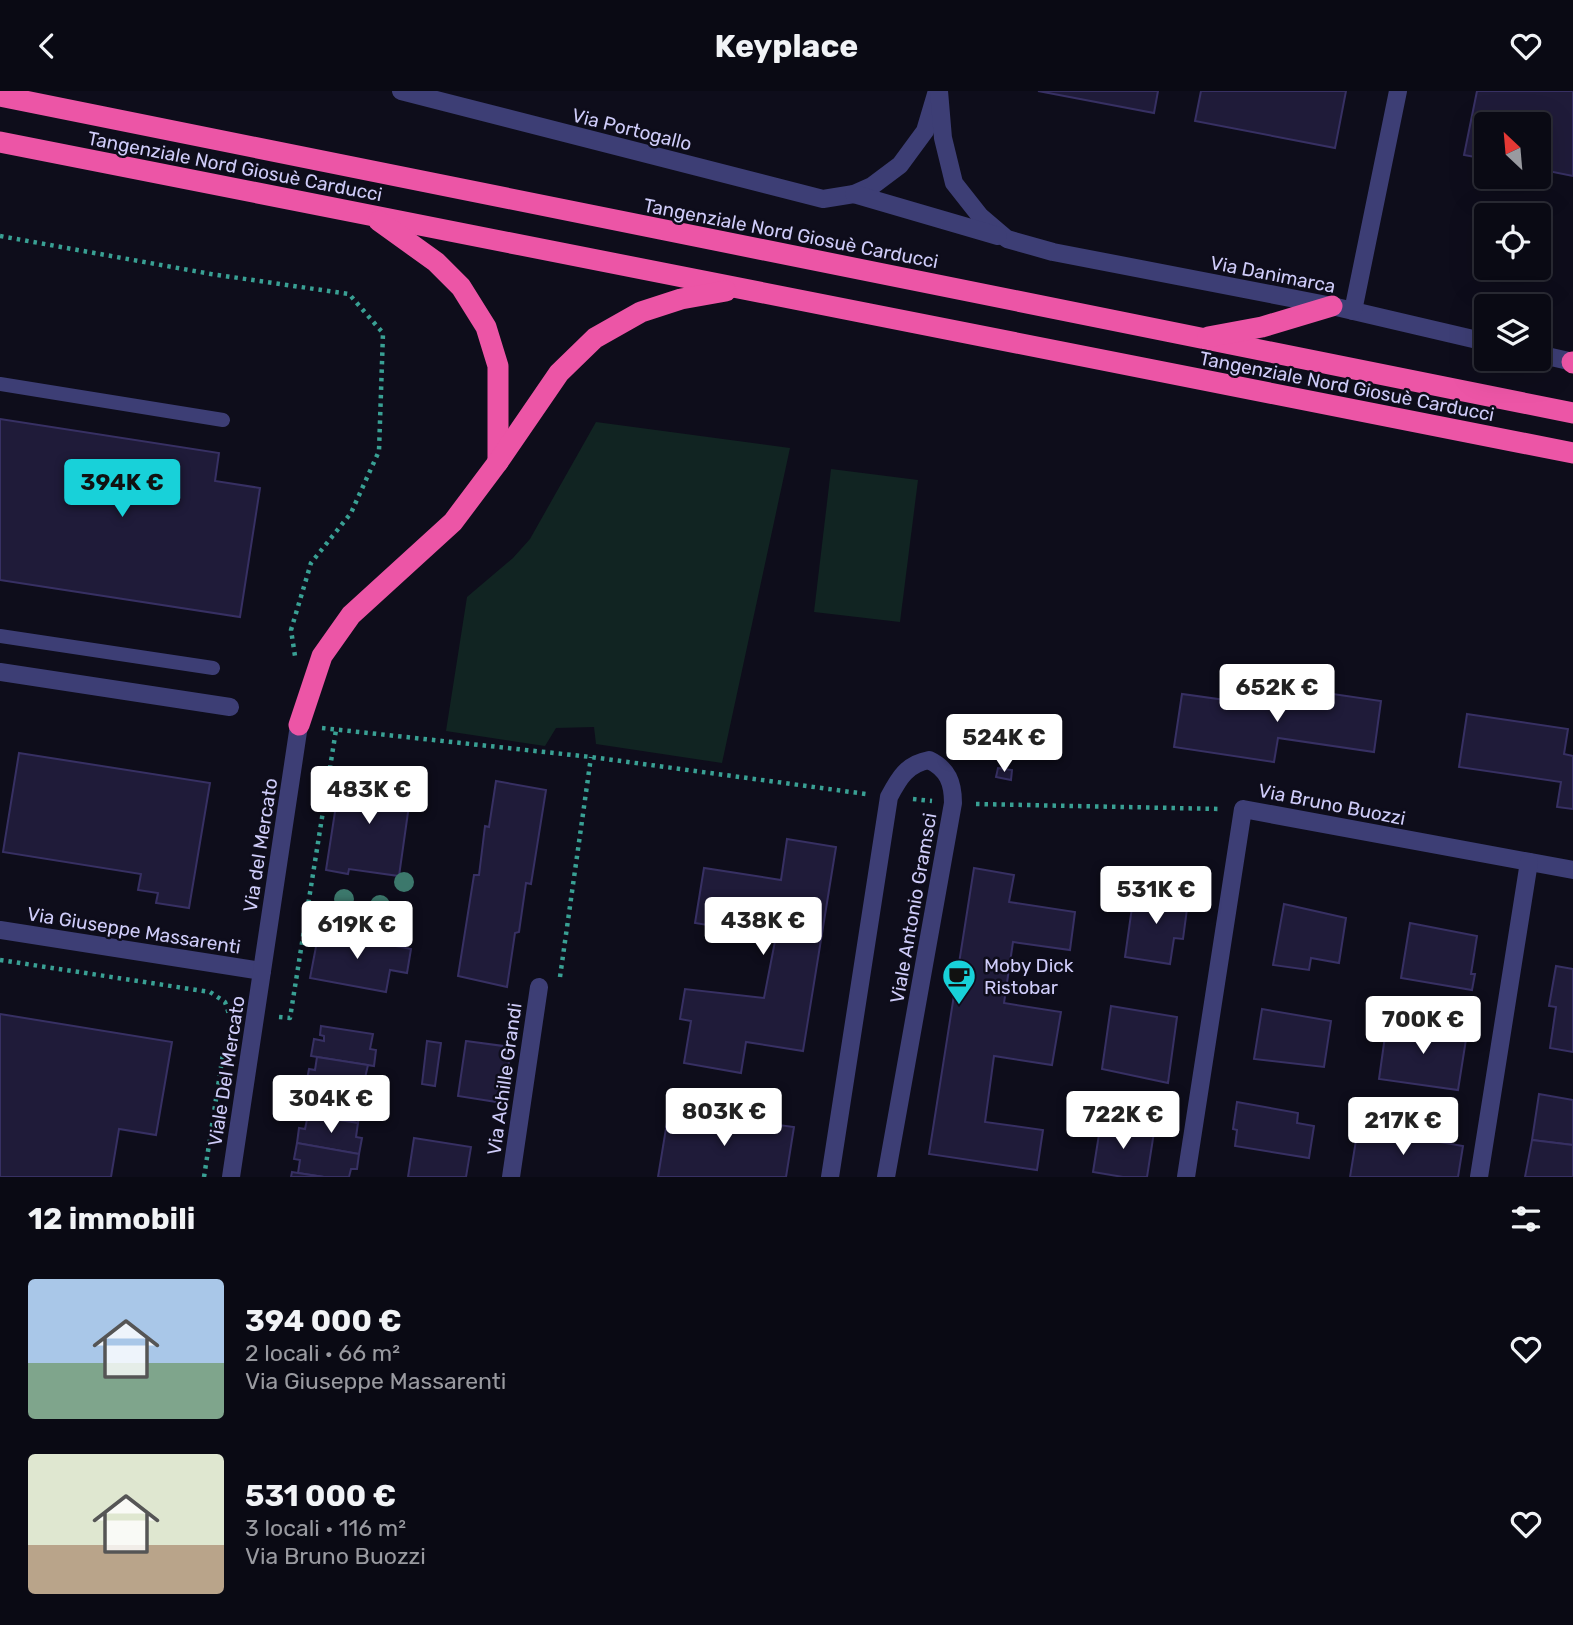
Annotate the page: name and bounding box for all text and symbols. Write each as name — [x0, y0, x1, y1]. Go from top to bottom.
icon: back — [28, 27, 66, 65]
text: Keyplace — [715, 27, 858, 65]
icon: heart — [1507, 27, 1545, 65]
street label: Via Portogallo — [570, 103, 694, 155]
north arrow — [1474, 112, 1550, 189]
map controls — [1474, 112, 1551, 371]
street label: Tangenziale Nord Giosuè Carducci — [86, 127, 384, 206]
street label: Tangenziale Nord Giosuè Carducci — [642, 194, 940, 273]
button: locate — [1474, 203, 1551, 280]
street label: Via Danimarca — [1208, 251, 1338, 298]
button: layers — [1474, 294, 1551, 371]
street label: Tangenziale Nord Giosuè Carducci — [1198, 347, 1496, 426]
pin: 394K € — [65, 459, 179, 519]
text: 394K € — [80, 468, 164, 496]
pin: 652K € — [1220, 665, 1334, 724]
text: 652K € — [1236, 673, 1318, 701]
pin: 524K € — [947, 715, 1061, 774]
text: 524K € — [962, 723, 1046, 751]
pin: 483K € — [312, 767, 426, 826]
text: 483K € — [327, 775, 411, 803]
street label: Via del Mercato — [239, 776, 282, 914]
street label: Via Bruno Buozzi — [1256, 779, 1407, 830]
street label: Viale Antonio Gramsci — [885, 811, 942, 1005]
pin: 531K € — [1099, 867, 1213, 926]
text: 531K € — [1116, 875, 1196, 903]
pin: 438K € — [706, 897, 820, 957]
pin: 619K € — [300, 901, 414, 961]
street label: Via Giuseppe Massarenti — [25, 902, 242, 959]
text: 438K € — [721, 906, 805, 934]
text: 619K € — [318, 910, 396, 938]
place label: Moby Dick Ristobar — [984, 954, 1074, 999]
cafe icon: Moby Dick Ristobar — [940, 957, 978, 1006]
street label: Viale Del Mercato — [203, 994, 250, 1148]
pin: 700K € — [1366, 997, 1480, 1056]
street label: Via Achille Grandi — [482, 1002, 527, 1157]
text: 700K € — [1382, 1005, 1464, 1033]
pin: 304K € — [274, 1075, 388, 1135]
text: 304K € — [289, 1084, 373, 1112]
pin: 803K € — [667, 1089, 781, 1148]
pin: 722K € — [1066, 1091, 1180, 1151]
text: 803K € — [682, 1097, 766, 1125]
pin: 217K € — [1346, 1097, 1460, 1157]
text: 722K € — [1082, 1100, 1164, 1128]
text: 217K € — [1364, 1106, 1442, 1134]
icon: filters — [1507, 1200, 1545, 1238]
text: 12 immobili — [28, 1201, 195, 1237]
text: 394 000 € — [245, 1303, 402, 1339]
icon: home — [84, 1307, 168, 1391]
icon: heart — [1507, 1330, 1545, 1368]
text: 2 locali · 66 m² — [245, 1339, 400, 1367]
text: Via Giuseppe Massarenti — [245, 1367, 506, 1395]
text: 531 000 € — [245, 1478, 396, 1514]
icon: home — [84, 1482, 168, 1566]
icon: heart — [1507, 1505, 1545, 1543]
text: 3 locali · 116 m² — [245, 1514, 406, 1542]
text: Via Bruno Buozzi — [245, 1542, 426, 1570]

